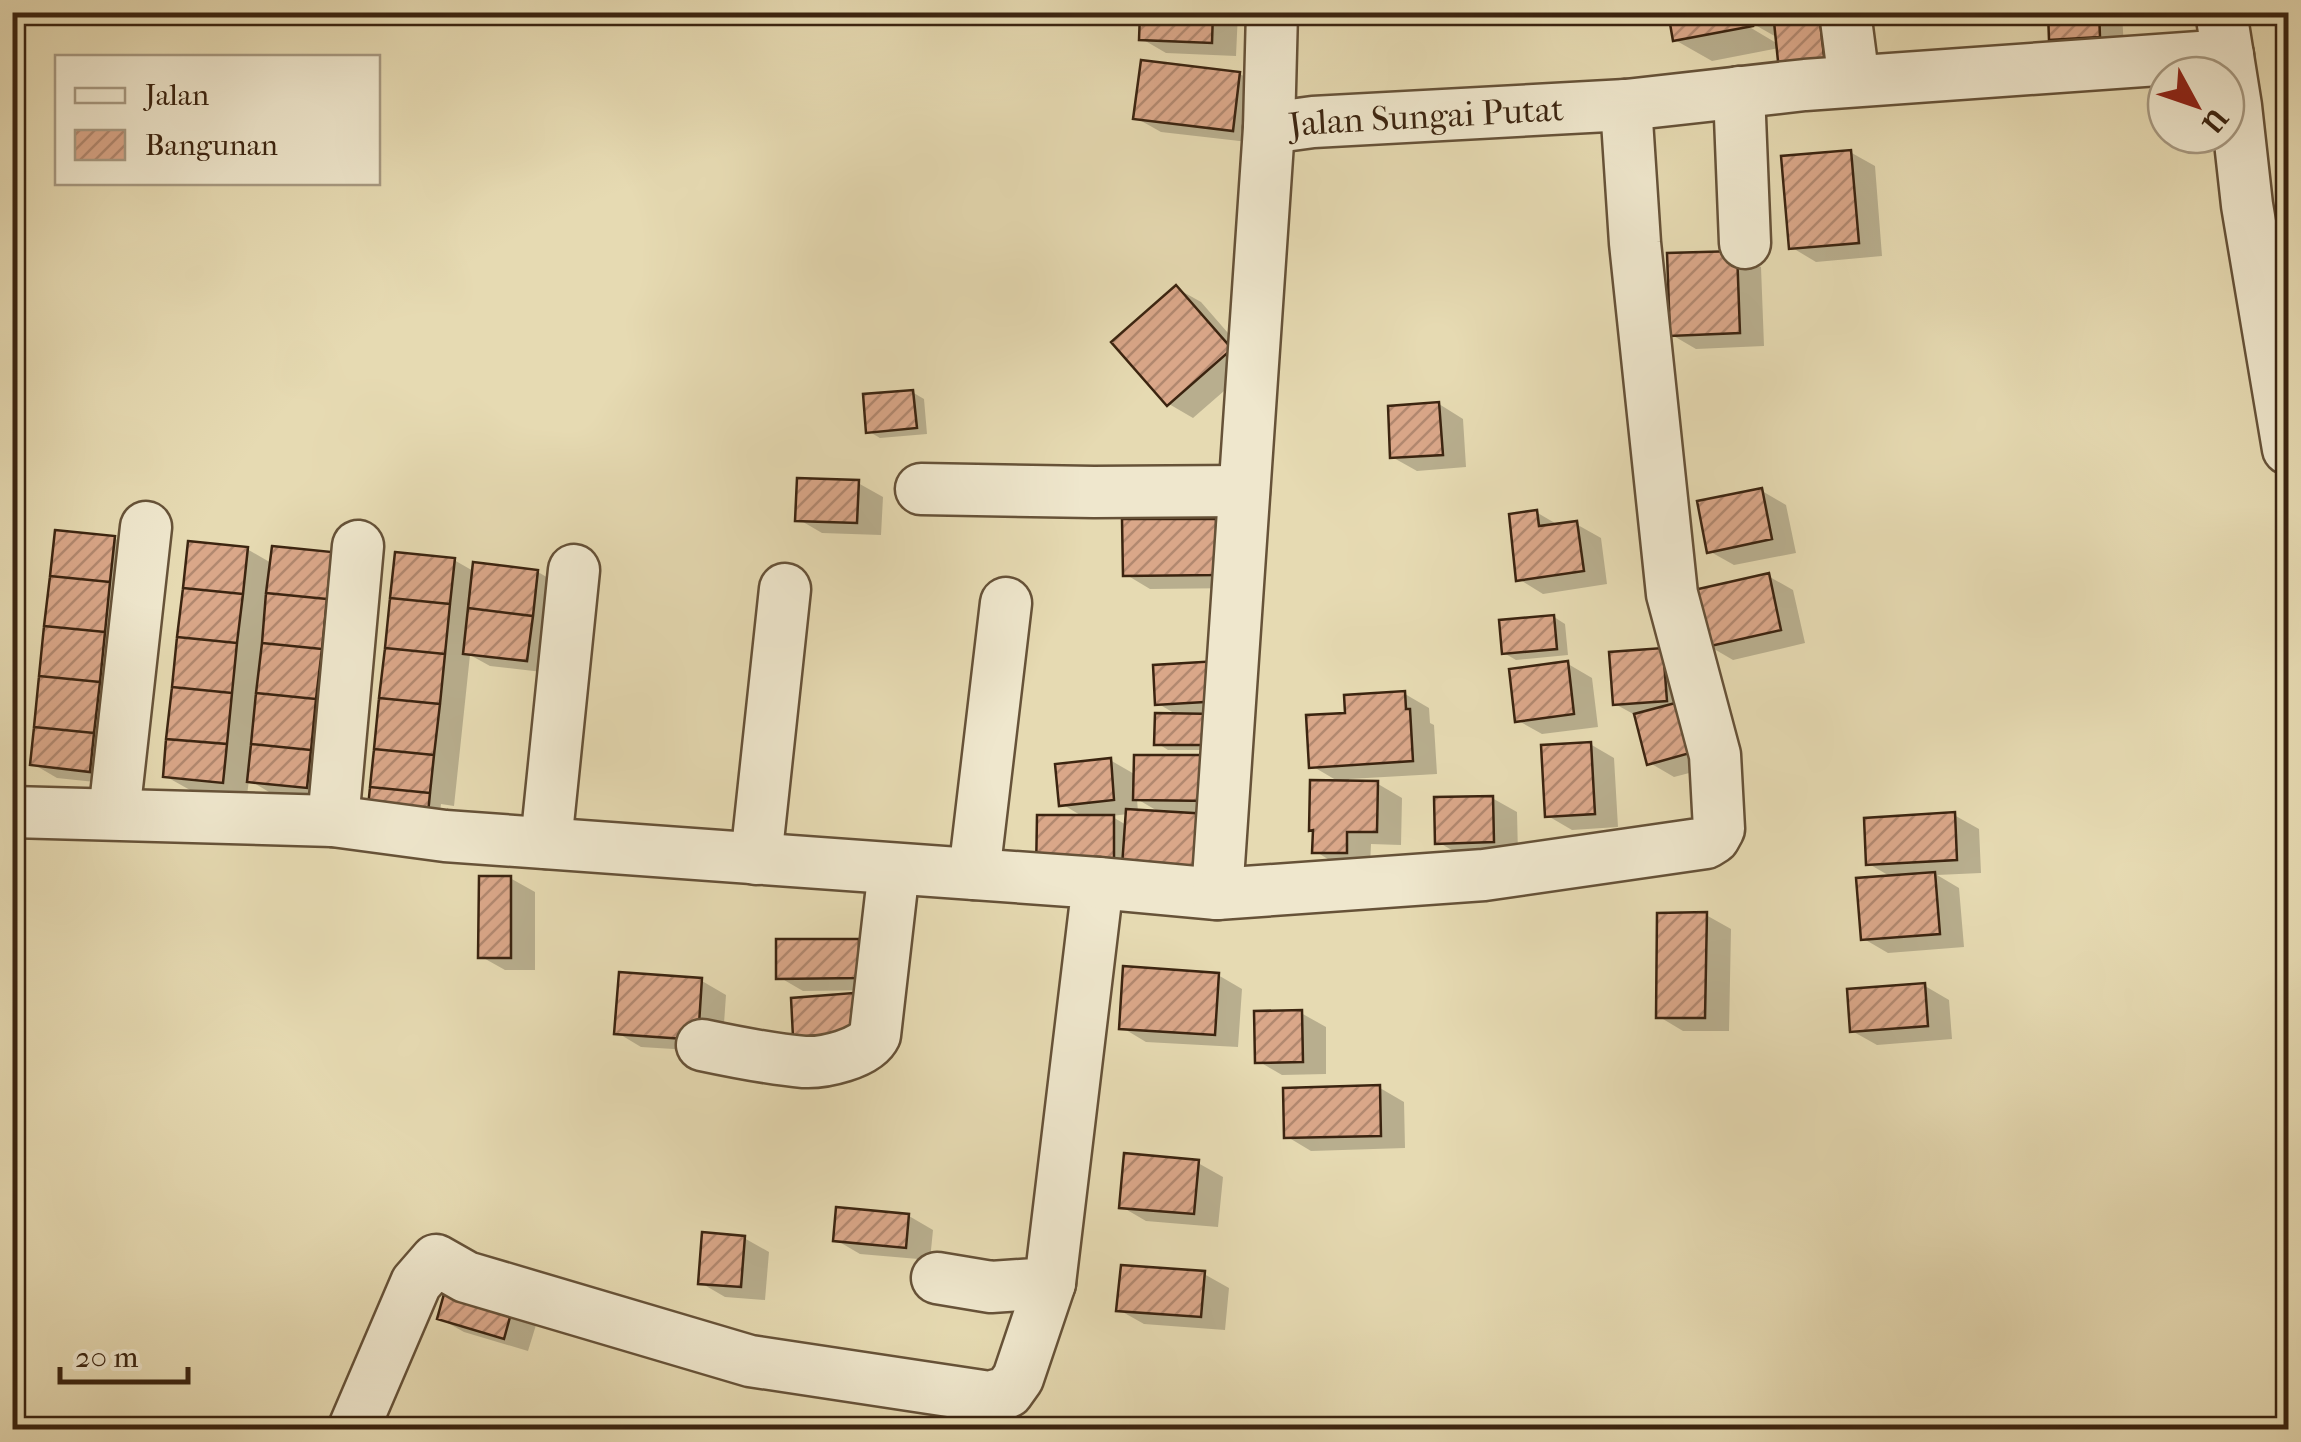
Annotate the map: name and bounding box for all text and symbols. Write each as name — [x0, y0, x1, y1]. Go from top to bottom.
legend — [55, 55, 380, 185]
north arrow — [2146, 55, 2246, 155]
text: Jalan — [143, 78, 210, 113]
street label: Jalan Sungai Putat — [1283, 88, 1565, 146]
text: U — [2195, 102, 2234, 140]
text: Bangunan — [145, 128, 279, 163]
scale bar — [60, 1322, 188, 1384]
text: 20 m — [75, 1340, 138, 1375]

